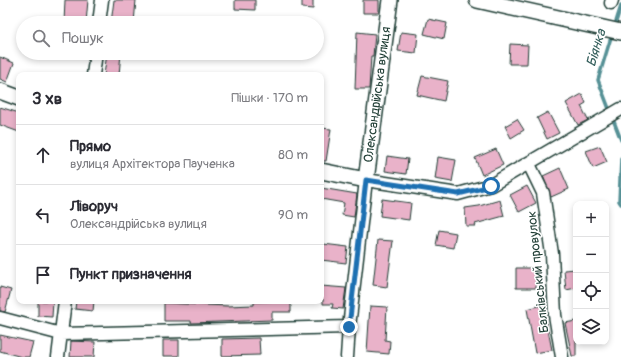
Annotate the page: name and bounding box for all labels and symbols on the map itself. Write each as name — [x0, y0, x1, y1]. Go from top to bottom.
street label: Олександрійська вулиця — [360, 26, 394, 164]
water label: Біянка — [582, 26, 610, 69]
route start — [482, 177, 500, 195]
street label: Балківський провулок — [524, 210, 552, 334]
route end — [340, 318, 358, 336]

